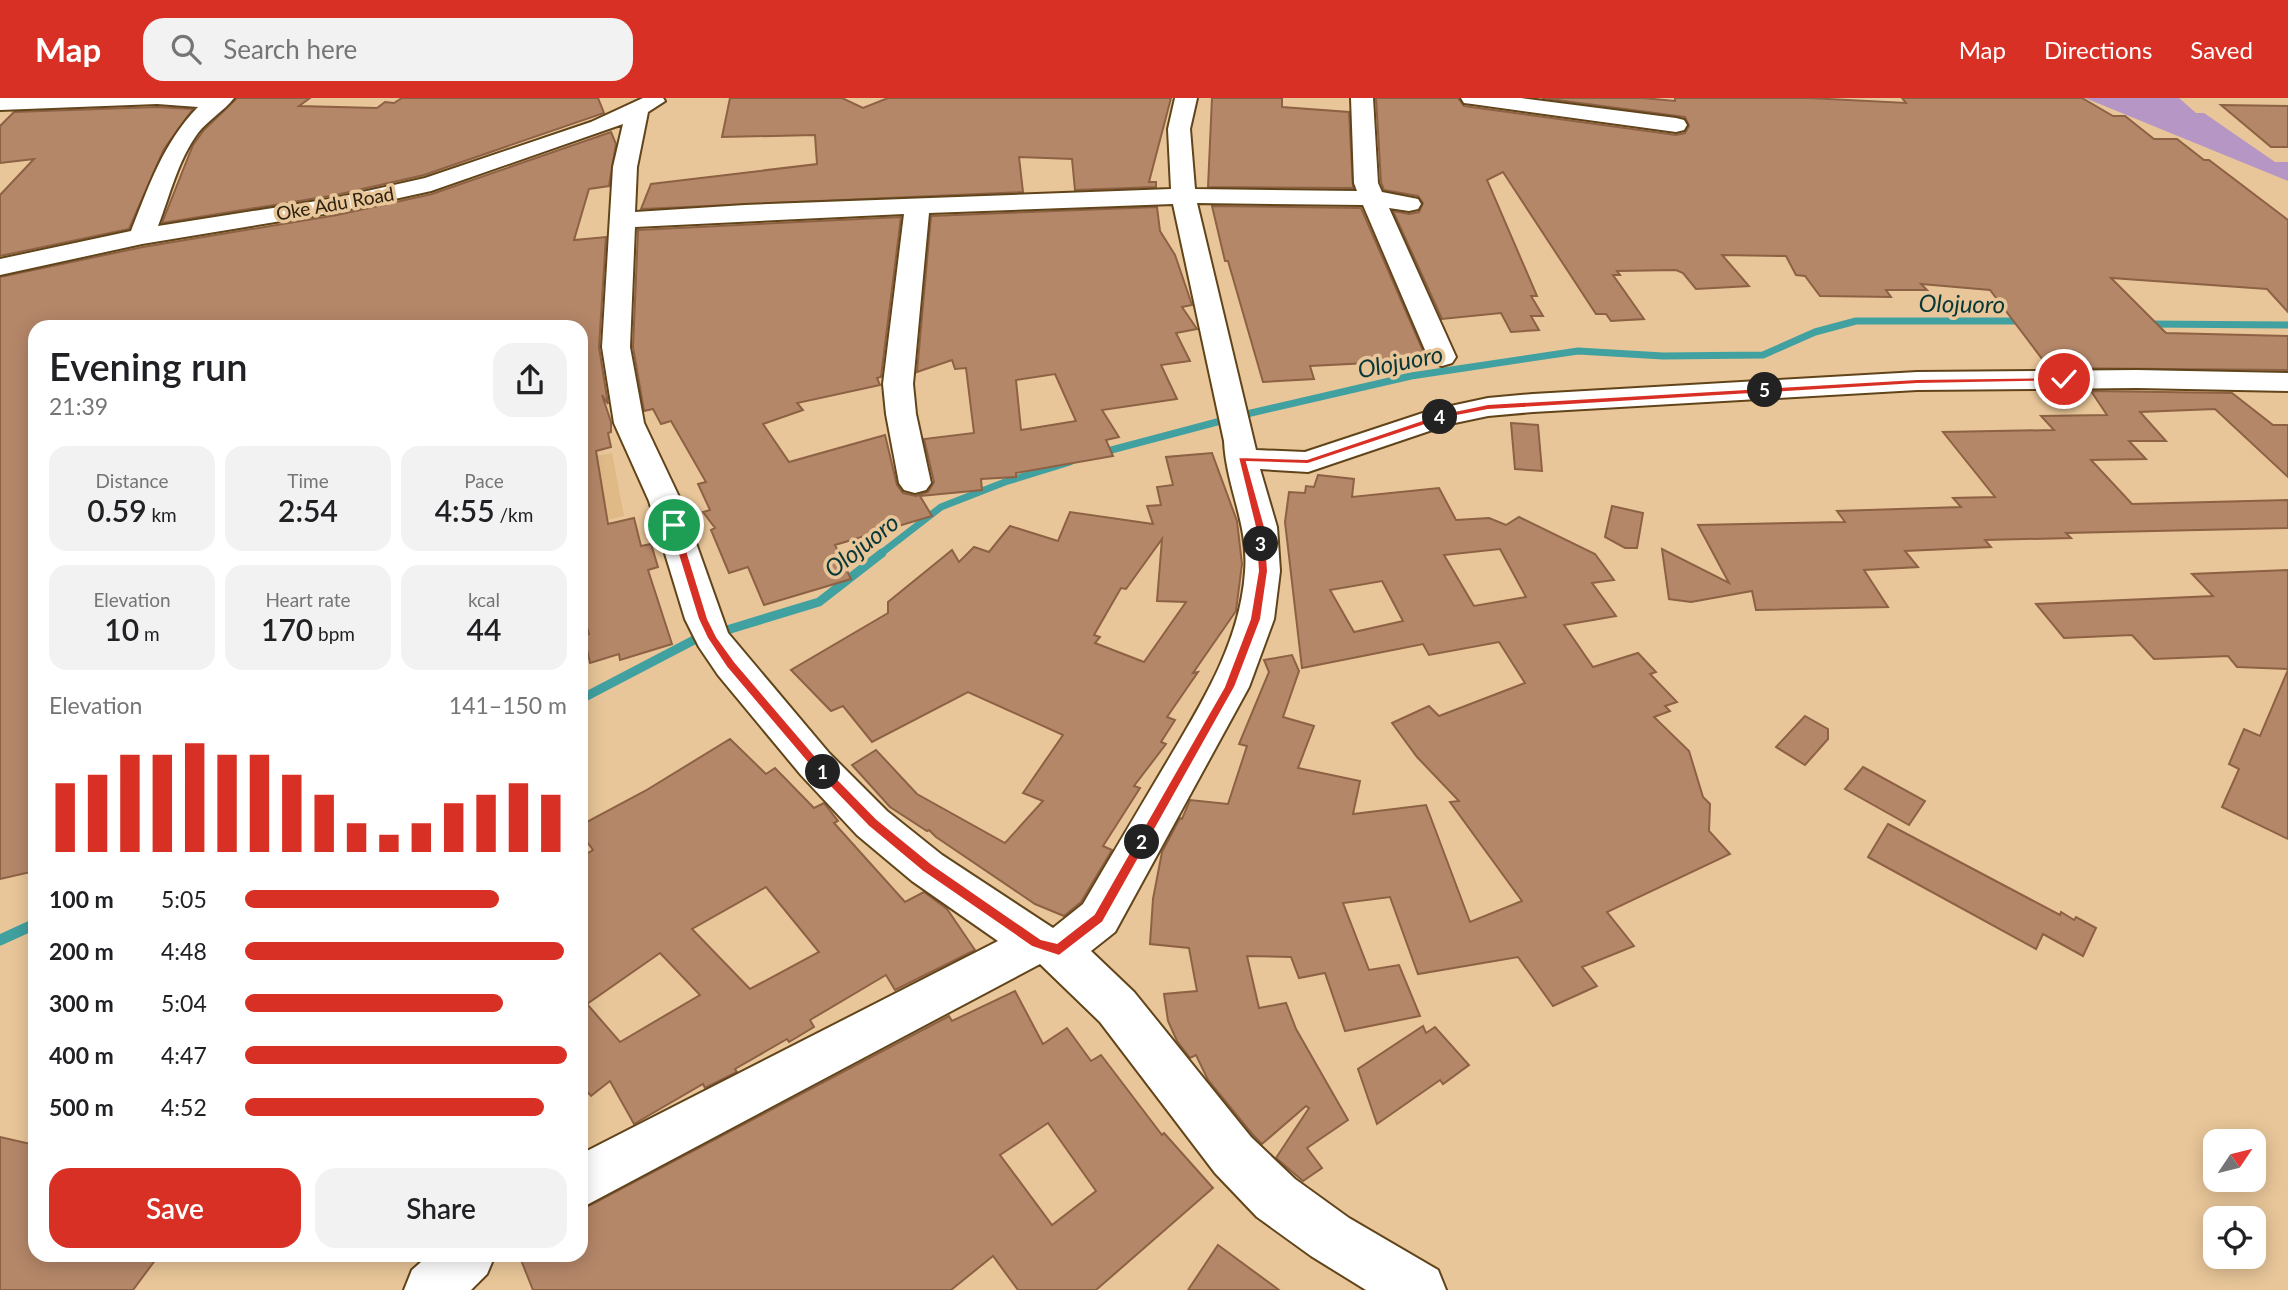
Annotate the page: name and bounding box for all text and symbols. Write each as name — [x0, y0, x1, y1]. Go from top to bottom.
search box — [143, 18, 633, 81]
text: Map — [35, 29, 101, 69]
icon: search — [167, 30, 205, 68]
text: Search here — [223, 33, 357, 65]
text: Map — [1959, 35, 2006, 64]
text: Directions — [2044, 35, 2152, 64]
text: Saved — [2190, 35, 2253, 64]
street label: Oke Adu Road — [274, 181, 396, 225]
water label: Olojuoro — [1919, 288, 2005, 318]
water label: Olojuoro — [1355, 339, 1445, 383]
text: Evening run — [49, 343, 248, 389]
button: share — [493, 343, 567, 417]
pin — [2034, 349, 2094, 409]
icon: check — [2045, 360, 2083, 398]
pin: 5 — [1748, 372, 1782, 408]
text: 5 — [1759, 378, 1770, 401]
text: 21:39 — [49, 392, 108, 420]
pin: 4 — [1422, 400, 1458, 434]
text: 4 — [1434, 405, 1445, 428]
text: Distance — [96, 469, 168, 492]
text: Time — [287, 469, 329, 492]
text: Pace — [464, 469, 504, 492]
text: 0.59 — [87, 492, 147, 528]
text: 2:54 — [278, 492, 338, 528]
text: 4:55 — [435, 492, 495, 528]
pin — [644, 495, 704, 555]
text: km — [147, 503, 177, 526]
text: /km — [495, 503, 533, 526]
icon: arrive — [655, 506, 693, 544]
water label: Olojuoro — [818, 507, 904, 583]
pin: 3 — [1244, 526, 1278, 562]
text: 3 — [1255, 532, 1266, 555]
text: Elevation — [93, 588, 171, 611]
text: Heart rate — [265, 588, 351, 611]
text: kcal — [468, 588, 500, 611]
text: 10 — [104, 611, 139, 647]
text: 170 — [261, 611, 313, 647]
text: 44 — [467, 611, 501, 647]
text: m — [139, 622, 160, 645]
text: bpm — [313, 622, 355, 645]
text: Elevation — [49, 691, 142, 719]
text: 141–150 m — [449, 691, 567, 719]
pin: 1 — [806, 754, 840, 790]
text: 1 — [817, 760, 828, 783]
pin: 2 — [1124, 824, 1160, 860]
text: 2 — [1136, 830, 1147, 853]
text: 100 m — [49, 885, 114, 913]
text: 5:05 — [161, 885, 207, 913]
text: 200 m — [49, 937, 114, 965]
text: 4:48 — [161, 937, 207, 965]
text: 300 m — [49, 989, 114, 1017]
text: 5:04 — [161, 989, 207, 1017]
text: 400 m — [49, 1041, 114, 1069]
text: 4:47 — [161, 1041, 207, 1069]
text: 500 m — [49, 1093, 114, 1121]
text: 4:52 — [161, 1093, 207, 1121]
north arrow — [2203, 1129, 2266, 1192]
map controls — [2203, 1129, 2266, 1269]
button: Save — [49, 1168, 301, 1248]
button: Share — [315, 1168, 567, 1248]
button: locate — [2203, 1206, 2266, 1269]

